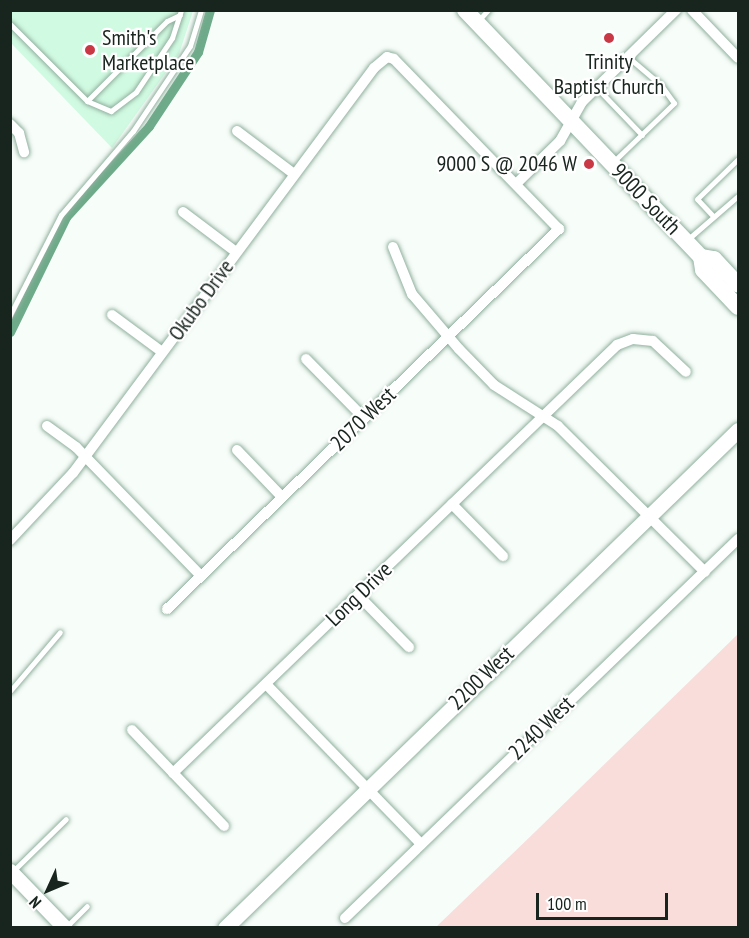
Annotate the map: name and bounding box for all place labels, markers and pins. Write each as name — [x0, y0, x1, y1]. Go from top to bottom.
place label: Smith's Marketplace — [102, 24, 194, 76]
marker: Trinity Baptist Church — [602, 31, 616, 45]
marker: Smith's Marketplace — [83, 43, 97, 57]
place label: Trinity Baptist Church — [554, 48, 664, 100]
place label: 9000 S @ 2046 W — [436, 151, 577, 177]
marker: 9000 S @ 2046 W — [582, 157, 596, 171]

